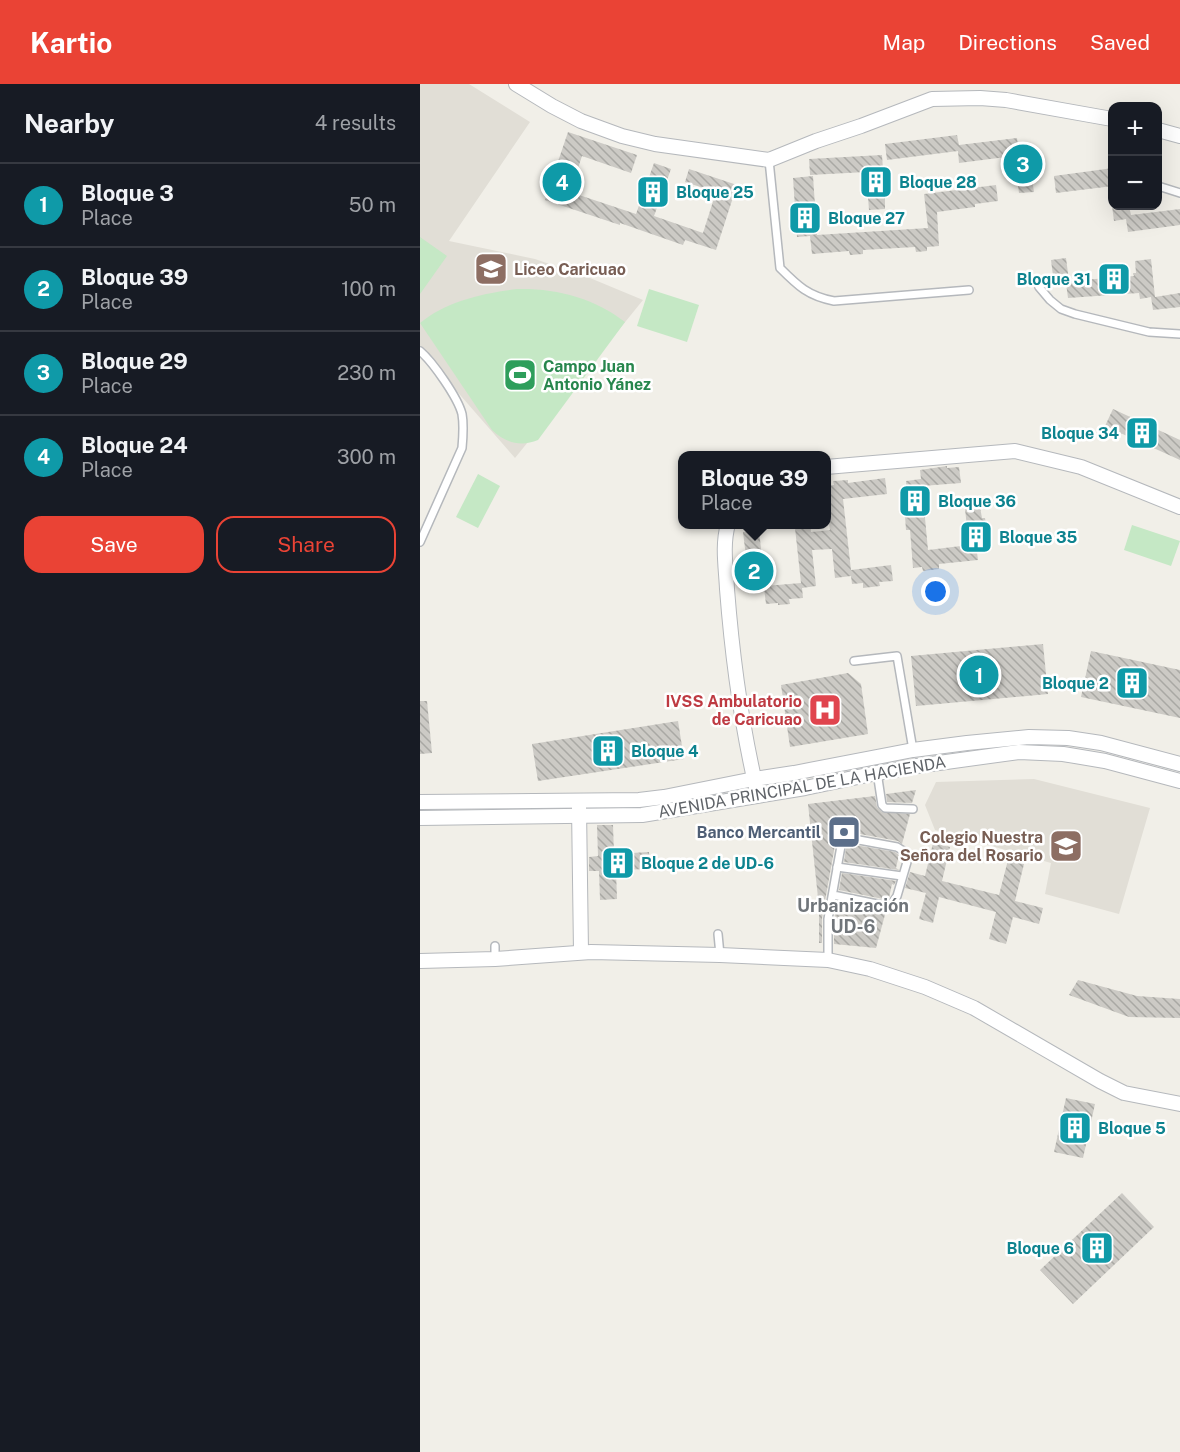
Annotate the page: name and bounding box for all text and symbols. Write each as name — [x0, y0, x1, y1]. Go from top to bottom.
text: Kartio — [30, 26, 112, 59]
text: Map — [883, 30, 925, 55]
text: Directions — [958, 30, 1057, 55]
text: Saved — [1090, 30, 1150, 55]
map controls — [1108, 102, 1162, 210]
button: + — [1108, 102, 1162, 156]
text: Nearby — [24, 108, 114, 139]
text: 4 results — [315, 111, 396, 135]
pin: 3 — [1004, 142, 1042, 187]
button: − — [1108, 156, 1162, 210]
pin: 4 — [542, 160, 582, 204]
building icon: Bloque 28 — [858, 164, 894, 200]
place label: Bloque 28 — [899, 173, 977, 192]
building icon: Bloque 25 — [635, 174, 671, 210]
text: Bloque 3 — [81, 180, 174, 206]
place label: Bloque 25 — [676, 183, 754, 202]
text: 1 — [39, 193, 48, 217]
text: 50 m — [349, 193, 396, 217]
building icon: Bloque 27 — [787, 200, 823, 236]
text: Place — [81, 206, 133, 230]
place label: Bloque 27 — [828, 209, 905, 228]
school or university icon: Liceo Caricuao — [473, 251, 509, 287]
place label: Liceo Caricuao — [514, 260, 626, 279]
building icon: Bloque 31 — [1096, 261, 1132, 297]
text: Bloque 39 — [81, 264, 188, 290]
place label: Bloque 31 — [1017, 270, 1091, 289]
text: 2 — [37, 277, 50, 301]
text: 100 m — [341, 277, 396, 301]
text: Place — [81, 290, 133, 314]
text: Bloque 29 — [81, 348, 188, 374]
sports icon: Campo Juan Antonio Yánez — [502, 357, 538, 393]
place label: Campo Juan Antonio Yánez — [543, 357, 651, 394]
text: 3 — [37, 361, 50, 385]
text: 230 m — [337, 361, 396, 385]
text: Place — [81, 374, 133, 398]
building icon: Bloque 34 — [1124, 415, 1160, 451]
place label: Bloque 34 — [1041, 424, 1119, 443]
text: Bloque 24 — [81, 432, 188, 458]
text: 4 — [37, 445, 50, 469]
text: 300 m — [337, 445, 396, 469]
popup — [678, 451, 831, 529]
text: Place — [81, 458, 133, 482]
text: Bloque 39 — [701, 465, 808, 491]
building icon: Bloque 36 — [897, 483, 933, 519]
text: Place — [701, 491, 753, 515]
place label: Bloque 36 — [938, 492, 1016, 511]
button: Save — [24, 516, 204, 573]
button: Share — [216, 516, 396, 573]
building icon: Bloque 35 — [958, 519, 994, 555]
place label: Bloque 35 — [999, 528, 1078, 547]
pin: 2 — [734, 548, 774, 594]
your location — [921, 577, 950, 606]
pin: 1 — [960, 652, 998, 698]
building icon: Bloque 2 — [1114, 665, 1150, 701]
place label: Bloque 2 — [1042, 674, 1109, 693]
place label: IVSS Ambulatorio de Caricuao — [665, 692, 802, 729]
hospital icon: IVSS Ambulatorio de Caricuao — [807, 692, 843, 728]
building icon: Bloque 4 — [590, 733, 626, 769]
place label: Bloque 4 — [631, 742, 699, 761]
street label: AVENIDA PRINCIPAL DE LA HACIENDA — [657, 752, 947, 822]
bank icon: Banco Mercantil — [826, 814, 862, 850]
place label: Banco Mercantil — [697, 823, 821, 842]
place label: Colegio Nuestra Señora del Rosario — [900, 828, 1043, 865]
school or university icon: Colegio Nuestra Señora del Rosario — [1048, 828, 1084, 864]
building icon: Bloque 2 de UD-6 — [600, 845, 636, 881]
place label: Bloque 2 de UD-6 — [641, 854, 774, 873]
district label: Urbanización UD-6 — [797, 895, 909, 937]
building icon: Bloque 5 — [1057, 1110, 1093, 1146]
place label: Bloque 5 — [1098, 1119, 1166, 1138]
building icon: Bloque 6 — [1079, 1230, 1115, 1266]
place label: Bloque 6 — [1006, 1239, 1074, 1258]

